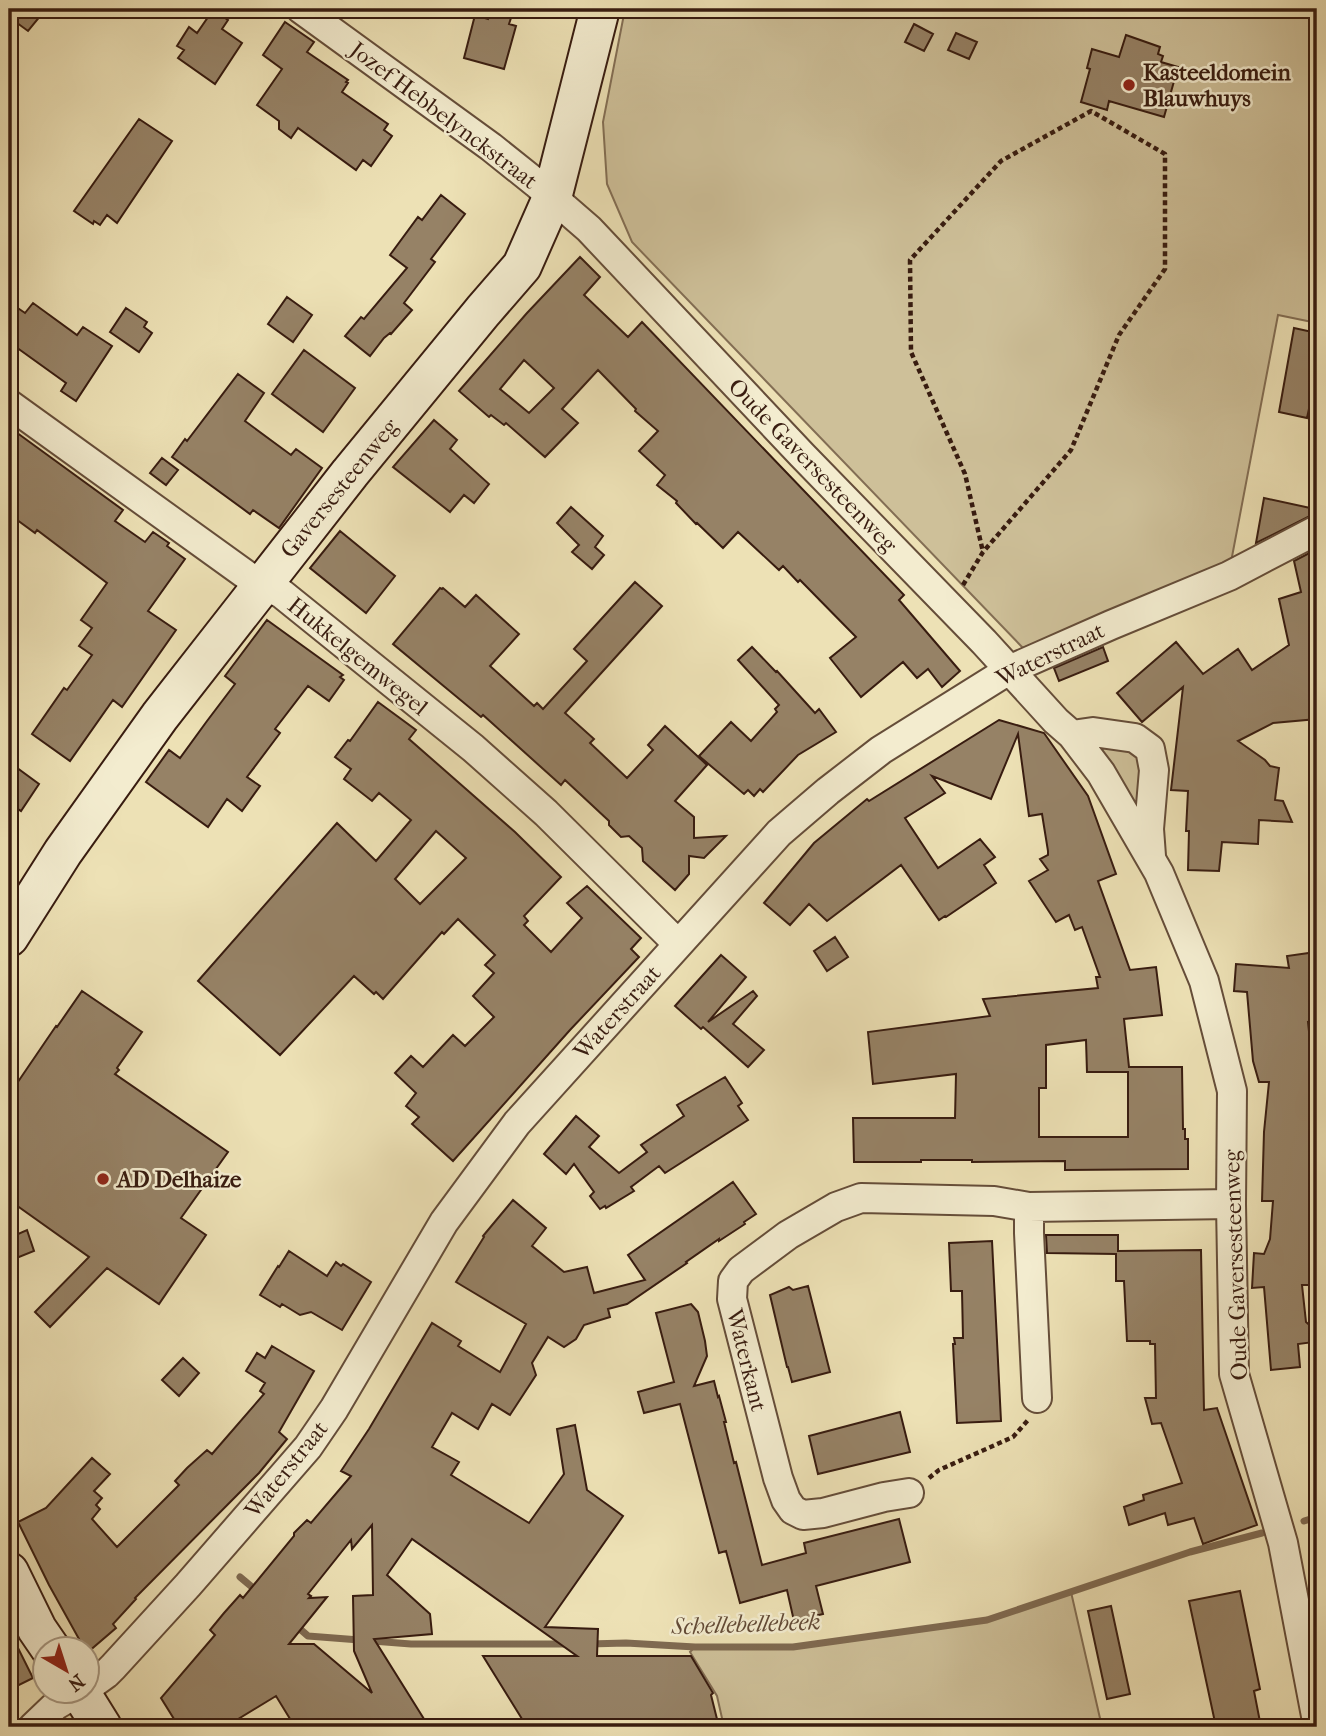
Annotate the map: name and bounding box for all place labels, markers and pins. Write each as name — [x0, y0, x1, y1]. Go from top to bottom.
place label: Kasteeldomein Blauwhuys — [1143, 59, 1291, 112]
marker: Kasteeldomein Blauwhuys — [1121, 77, 1137, 93]
place label: AD Delhaize — [115, 1166, 242, 1193]
marker: AD Delhaize — [95, 1171, 111, 1187]

